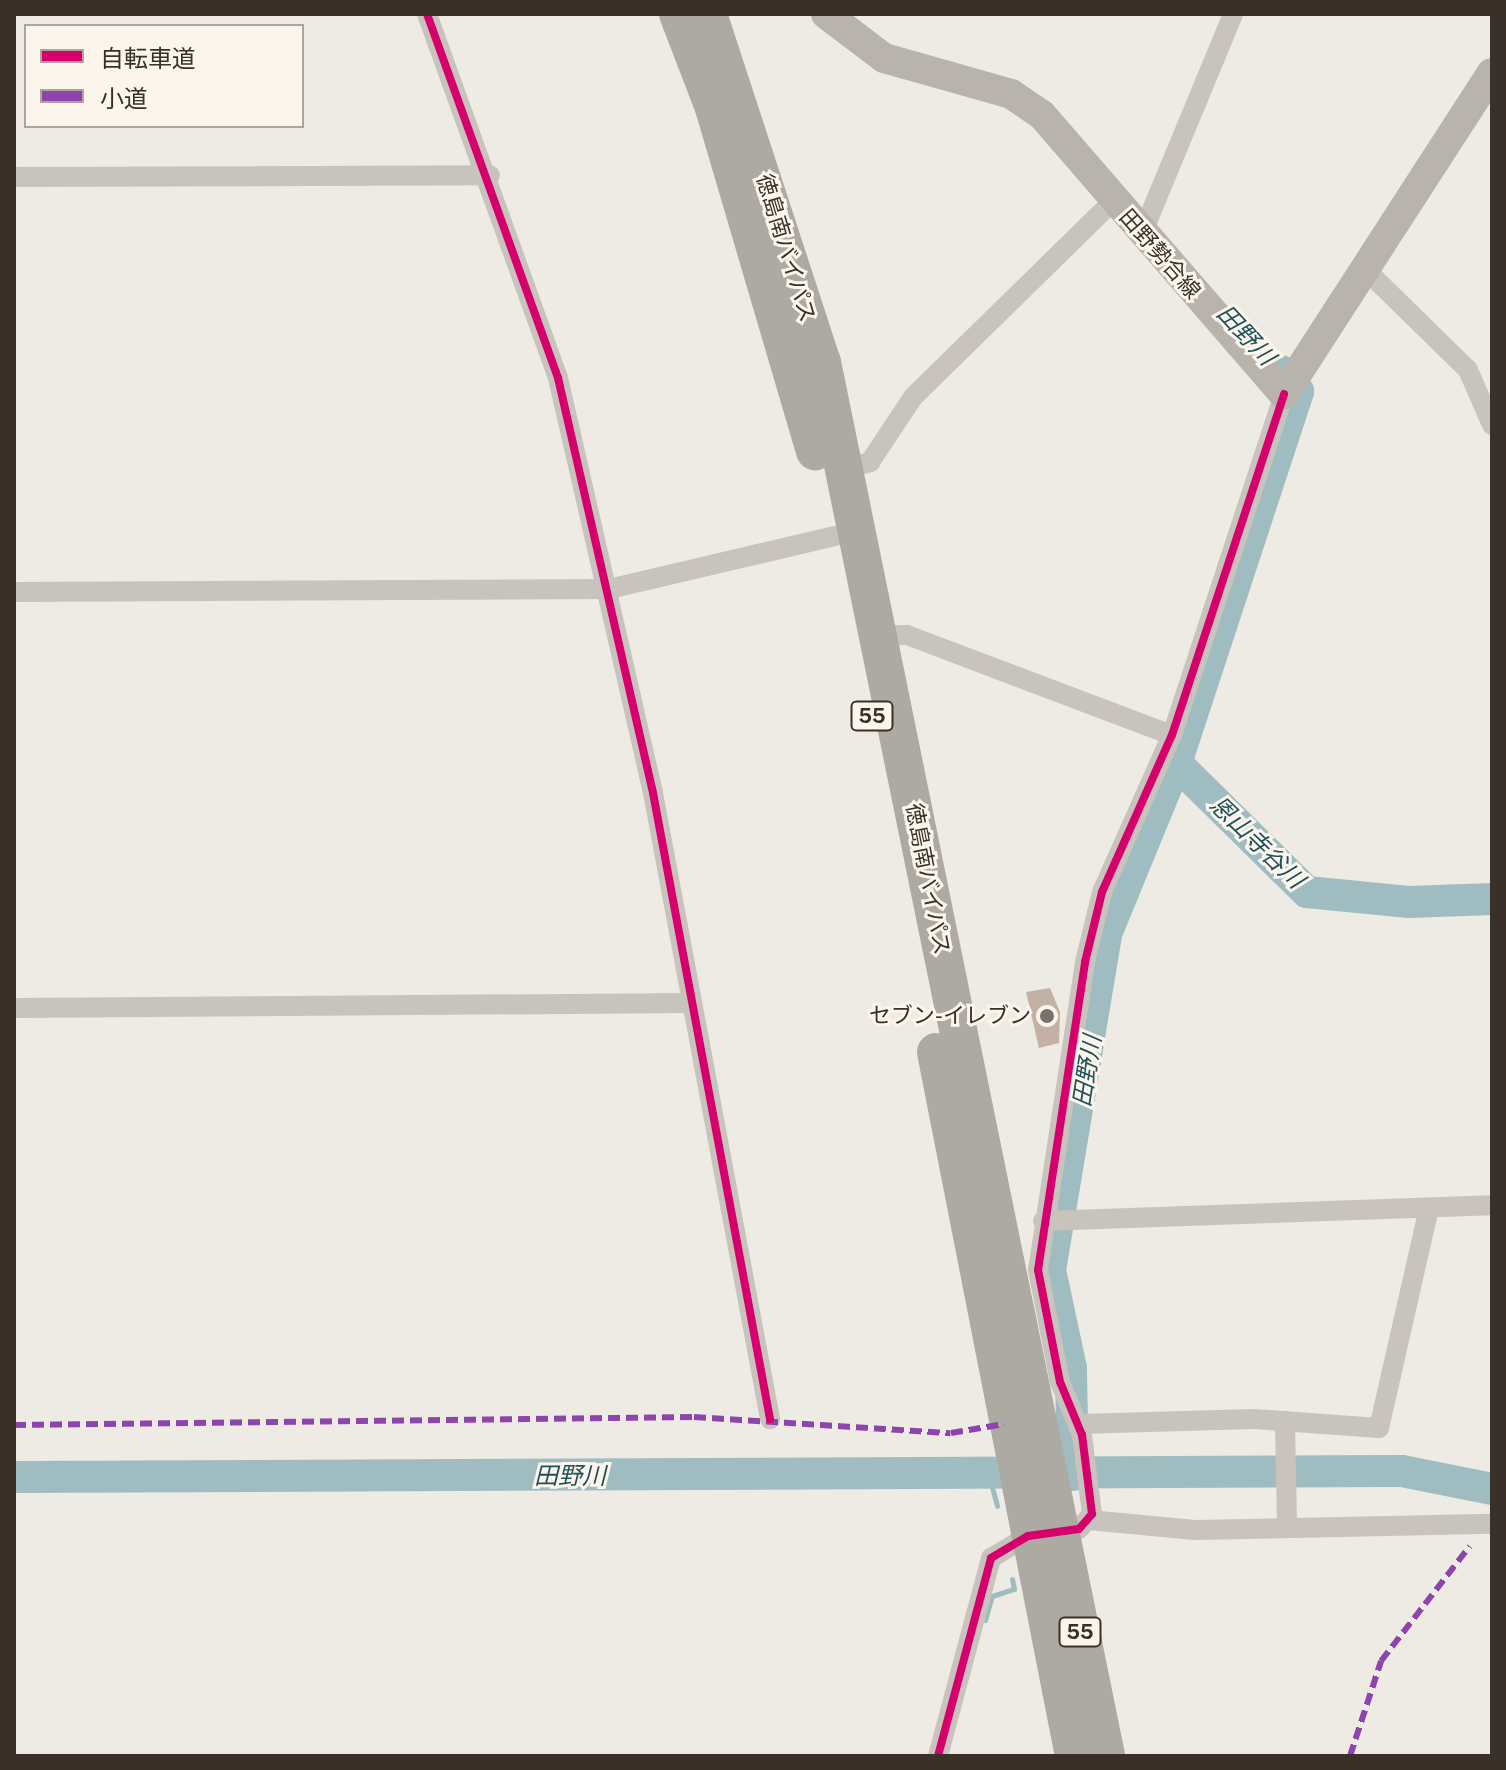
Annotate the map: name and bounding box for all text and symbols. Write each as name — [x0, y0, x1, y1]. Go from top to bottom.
legend — [24, 24, 304, 128]
text: 自転車道 — [100, 44, 196, 72]
text: 小道 — [100, 84, 148, 112]
street label: 徳島南バイパス — [751, 171, 821, 325]
street label: 田野勢合線 — [1114, 204, 1206, 304]
water label: 田野川 — [1211, 299, 1281, 371]
road number: 55 — [850, 700, 894, 732]
water label: 恩山寺谷川 — [1204, 790, 1310, 894]
street label: 徳島南バイパス — [900, 801, 956, 957]
place label: セブン-イレブン — [869, 1003, 1031, 1029]
marker: セブン-イレブン — [1038, 1007, 1056, 1025]
water label: 田野川 — [1067, 1033, 1107, 1109]
water label: 田野川 — [534, 1462, 606, 1490]
road number: 55 — [1058, 1616, 1102, 1648]

